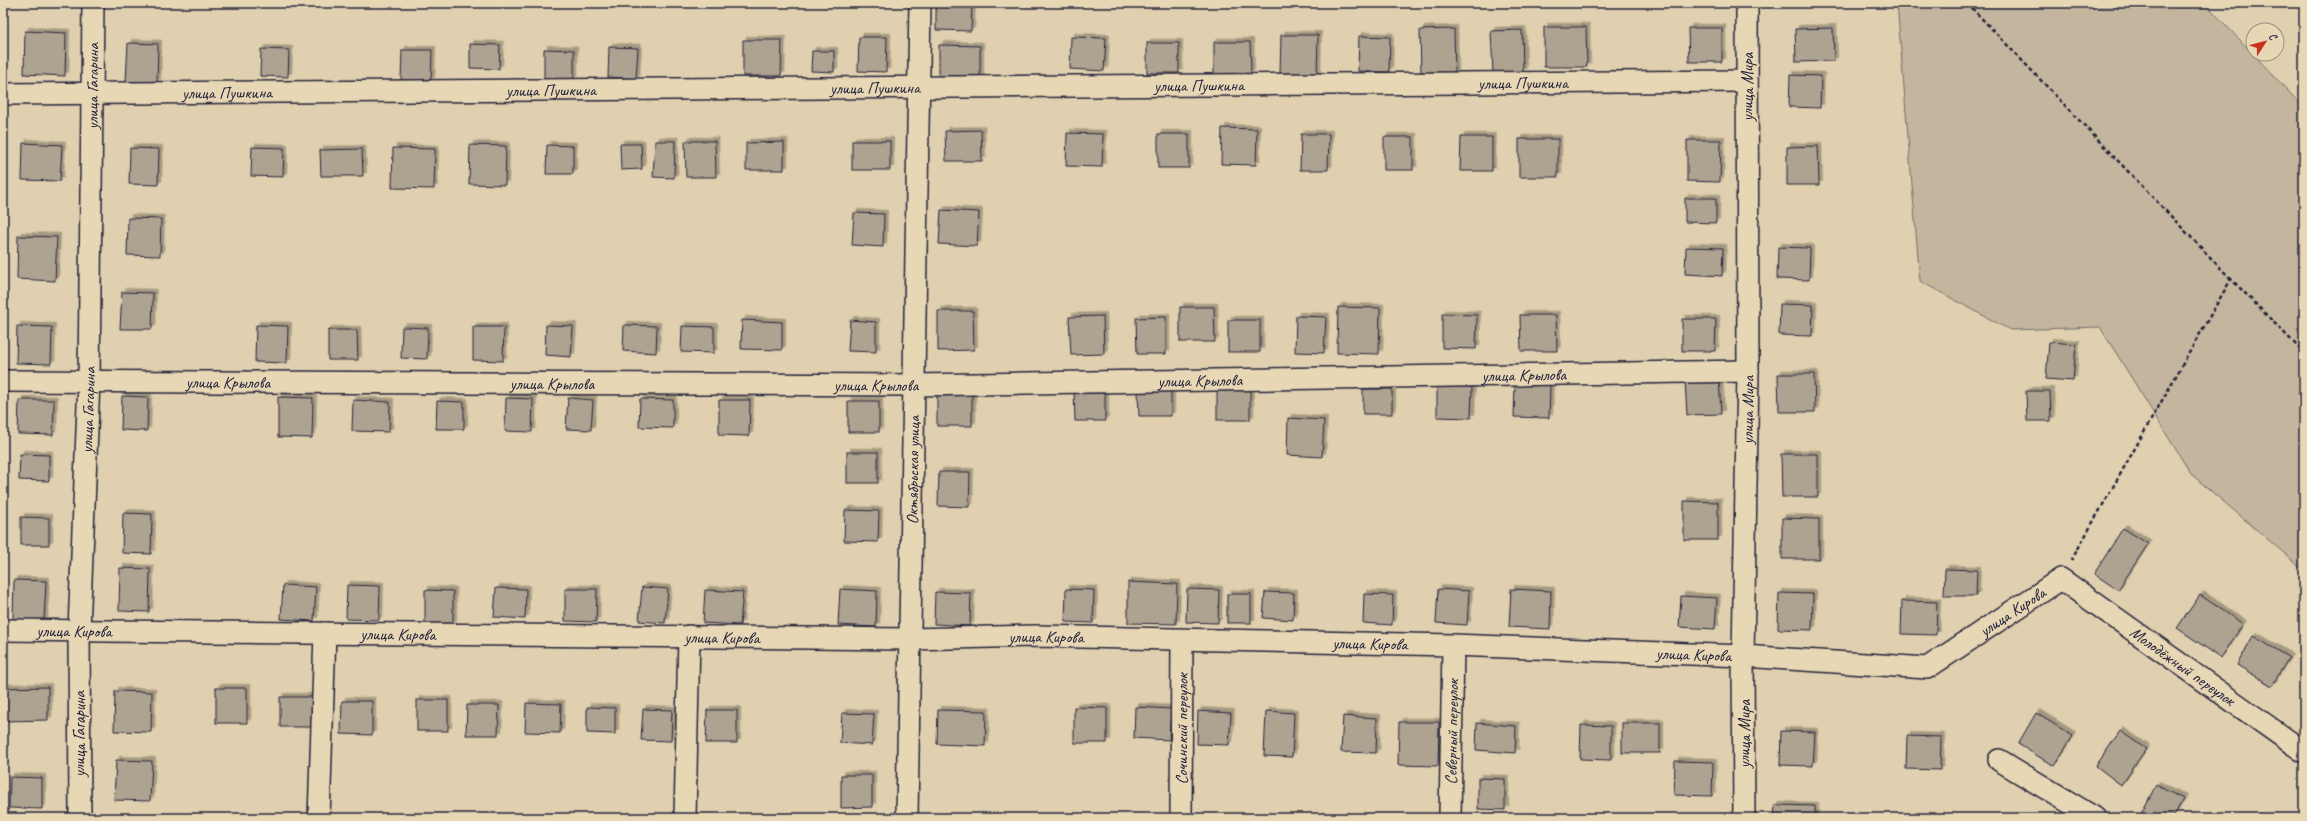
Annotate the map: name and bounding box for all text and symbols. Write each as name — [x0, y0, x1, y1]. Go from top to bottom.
north arrow — [2245, 22, 2285, 62]
text: С — [2266, 30, 2281, 44]
street label: улица Гагарина — [81, 41, 103, 130]
street label: улица Мира — [1737, 52, 1758, 122]
street label: улица Пушкина — [1477, 72, 1570, 94]
street label: улица Пушкина — [1153, 74, 1246, 96]
street label: улица Пушкина — [829, 77, 922, 98]
street label: улица Пушкина — [505, 79, 598, 101]
street label: улица Пушкина — [181, 81, 274, 103]
street label: улица Крылова — [1481, 364, 1567, 386]
street label: улица Гагарина — [76, 365, 100, 455]
street label: улица Крылова — [1157, 369, 1243, 391]
street label: улица Крылова — [185, 371, 271, 393]
street label: улица Крылова — [509, 373, 595, 394]
street label: улица Крылова — [833, 374, 920, 396]
street label: улица Мира — [1736, 374, 1758, 445]
street label: Октябрьская улица — [901, 413, 924, 525]
street label: улица Кирова — [1974, 581, 2051, 642]
street label: улица Кирова — [35, 620, 114, 642]
street label: Молодёжный переулок — [2126, 621, 2241, 711]
street label: улица Кирова — [359, 623, 438, 645]
street label: улица Кирова — [1007, 625, 1086, 648]
street label: улица Кирова — [683, 626, 762, 648]
street label: улица Кирова — [1331, 632, 1410, 655]
street label: улица Кирова — [1655, 642, 1734, 666]
street label: Сочинский переулок — [1171, 672, 1192, 785]
street label: Северный переулок — [1440, 677, 1463, 785]
street label: улица Гагарина — [69, 689, 90, 778]
street label: улица Мира — [1734, 699, 1755, 769]

